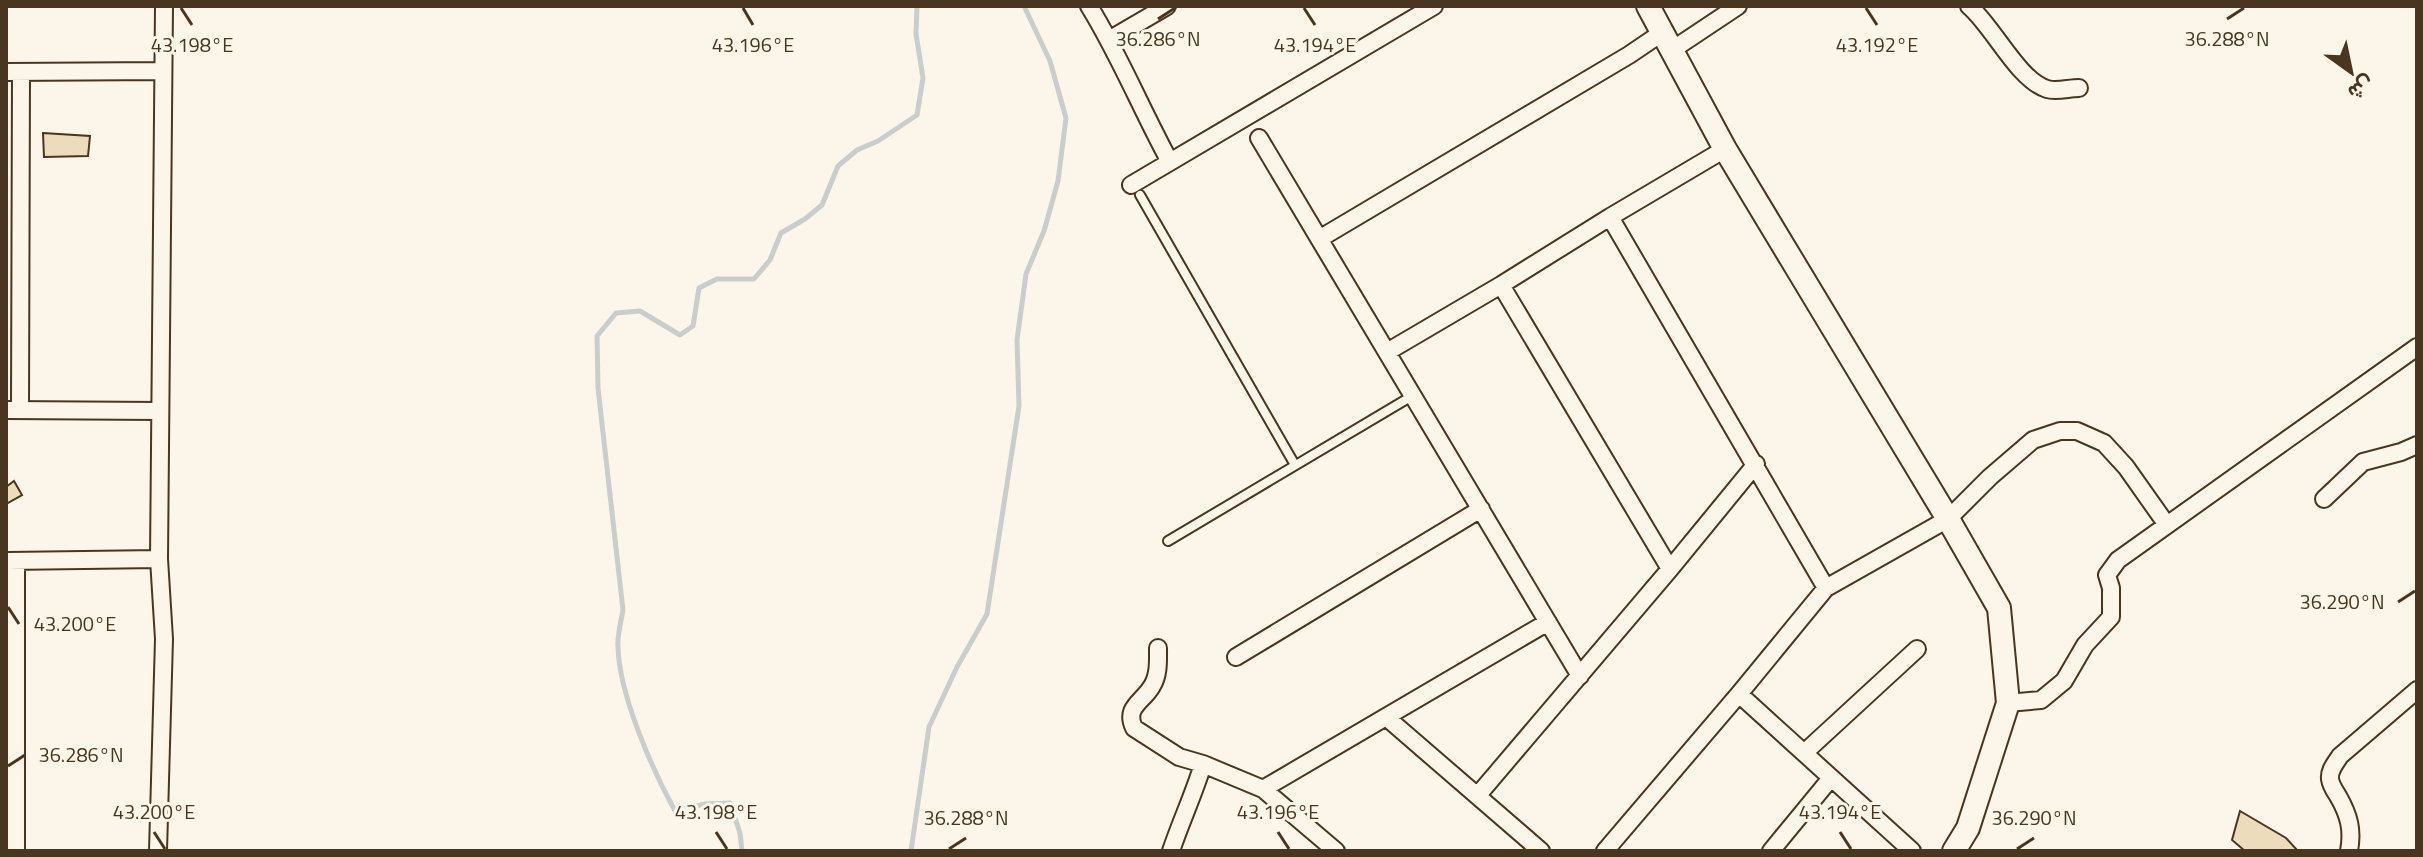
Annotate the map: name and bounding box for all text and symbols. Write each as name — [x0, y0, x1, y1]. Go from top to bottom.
text: 36.286°N — [1115, 23, 1201, 54]
text: 36.288°N — [2184, 23, 2270, 54]
text: 43.198°E — [151, 29, 233, 60]
text: 43.196°E — [712, 29, 794, 60]
text: 43.194°E — [1274, 29, 1356, 60]
text: 43.192°E — [1836, 29, 1918, 60]
north arrow — [2311, 32, 2391, 112]
text: ش — [2342, 67, 2382, 110]
text: 36.290°N — [2299, 586, 2385, 617]
text: 43.200°E — [34, 608, 116, 639]
text: 36.286°N — [38, 739, 124, 770]
text: 43.200°E — [113, 796, 195, 827]
text: 43.198°E — [675, 796, 757, 827]
text: 43.196°E — [1237, 796, 1319, 827]
text: 43.194°E — [1799, 796, 1881, 827]
text: 36.288°N — [923, 802, 1009, 833]
text: 36.290°N — [1991, 802, 2077, 833]

